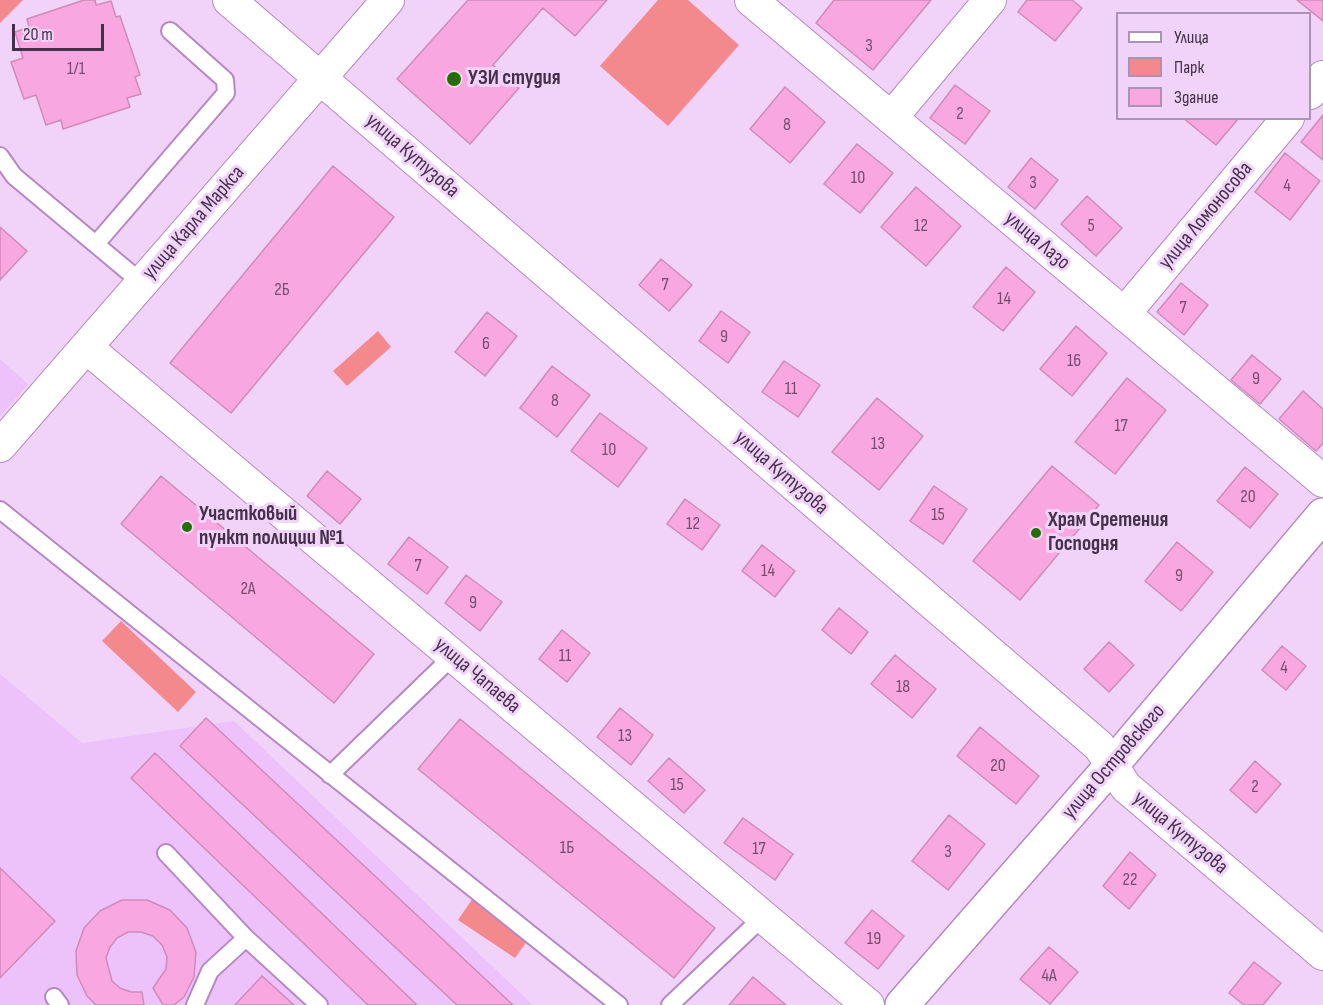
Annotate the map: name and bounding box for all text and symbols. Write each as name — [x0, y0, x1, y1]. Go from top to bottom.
scale bar — [15, 12, 106, 50]
legend — [1116, 12, 1311, 120]
text: 20 m — [23, 24, 53, 45]
text: Улица — [1174, 27, 1209, 48]
house number: 3 — [865, 35, 873, 57]
text: Парк — [1174, 57, 1204, 78]
house number: 1/1 — [67, 58, 85, 80]
place label: УЗИ студия — [468, 66, 560, 92]
marker: УЗИ студия — [445, 70, 463, 88]
text: Здание — [1174, 87, 1219, 108]
house number: 2 — [956, 103, 964, 125]
street label: улица Кутузова — [360, 108, 464, 204]
house number: 8 — [783, 114, 791, 136]
street label: улица Ломоносова — [1154, 157, 1258, 275]
street label: улица Карла Маркса — [138, 161, 250, 285]
house number: 10 — [851, 167, 865, 189]
house number: 3 — [1029, 172, 1037, 194]
house number: 4 — [1283, 175, 1291, 197]
street label: улица Лазо — [999, 206, 1075, 276]
house number: 12 — [914, 215, 928, 237]
house number: 5 — [1087, 215, 1095, 237]
house number: 7 — [661, 274, 669, 296]
house number: 2Б — [274, 279, 290, 301]
house number: 14 — [997, 288, 1011, 310]
house number: 7 — [1179, 297, 1187, 319]
house number: 9 — [720, 326, 728, 348]
house number: 6 — [482, 333, 490, 355]
house number: 16 — [1067, 350, 1081, 372]
house number: 9 — [1252, 368, 1260, 390]
house number: 11 — [785, 378, 797, 400]
house number: 8 — [551, 390, 559, 412]
house number: 17 — [1114, 415, 1128, 437]
street label: улица Кутузова — [729, 425, 833, 521]
house number: 13 — [871, 433, 885, 455]
house number: 10 — [602, 439, 616, 461]
house number: 20 — [1240, 486, 1256, 508]
place label: Участковый пункт полиции №1 — [199, 502, 344, 552]
house number: 15 — [931, 504, 945, 526]
place label: Храм Сретения Господня — [1048, 508, 1168, 558]
house number: 12 — [686, 513, 700, 535]
marker: Участковый пункт полиции №1 — [180, 520, 194, 534]
marker: Храм Сретения Господня — [1029, 526, 1043, 540]
house number: 7 — [414, 555, 422, 577]
house number: 14 — [761, 560, 775, 582]
house number: 9 — [1175, 565, 1183, 587]
house number: 2А — [240, 578, 256, 600]
house number: 9 — [469, 592, 477, 614]
street label: улица Чапаева — [429, 633, 525, 719]
house number: 11 — [559, 645, 571, 667]
house number: 4 — [1280, 657, 1288, 679]
house number: 18 — [896, 676, 910, 698]
street label: улица Островского — [1057, 699, 1171, 825]
house number: 13 — [618, 725, 632, 747]
house number: 20 — [990, 755, 1006, 777]
house number: 15 — [670, 774, 684, 796]
house number: 2 — [1251, 776, 1259, 798]
street label: улица Кутузова — [1127, 786, 1233, 880]
house number: 1Б — [560, 837, 574, 859]
house number: 17 — [752, 838, 766, 860]
house number: 3 — [944, 841, 952, 863]
house number: 22 — [1123, 869, 1137, 891]
house number: 19 — [867, 928, 881, 950]
house number: 4А — [1041, 965, 1057, 987]

